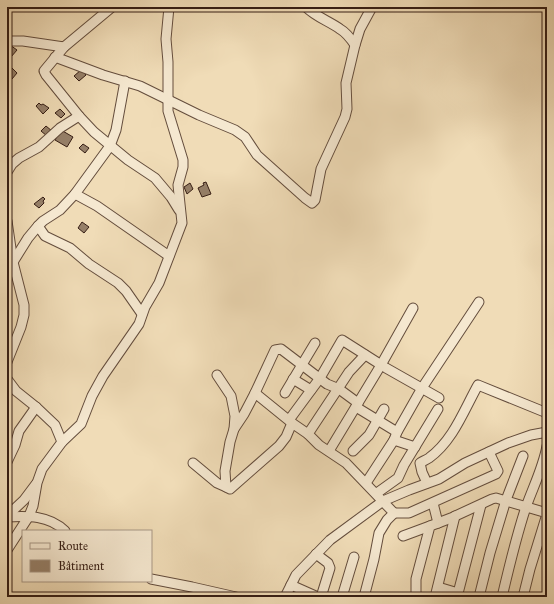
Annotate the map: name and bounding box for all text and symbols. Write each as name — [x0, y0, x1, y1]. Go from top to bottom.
legend — [22, 530, 152, 582]
text: Route — [58, 539, 88, 553]
text: Bâtiment — [58, 559, 105, 573]

